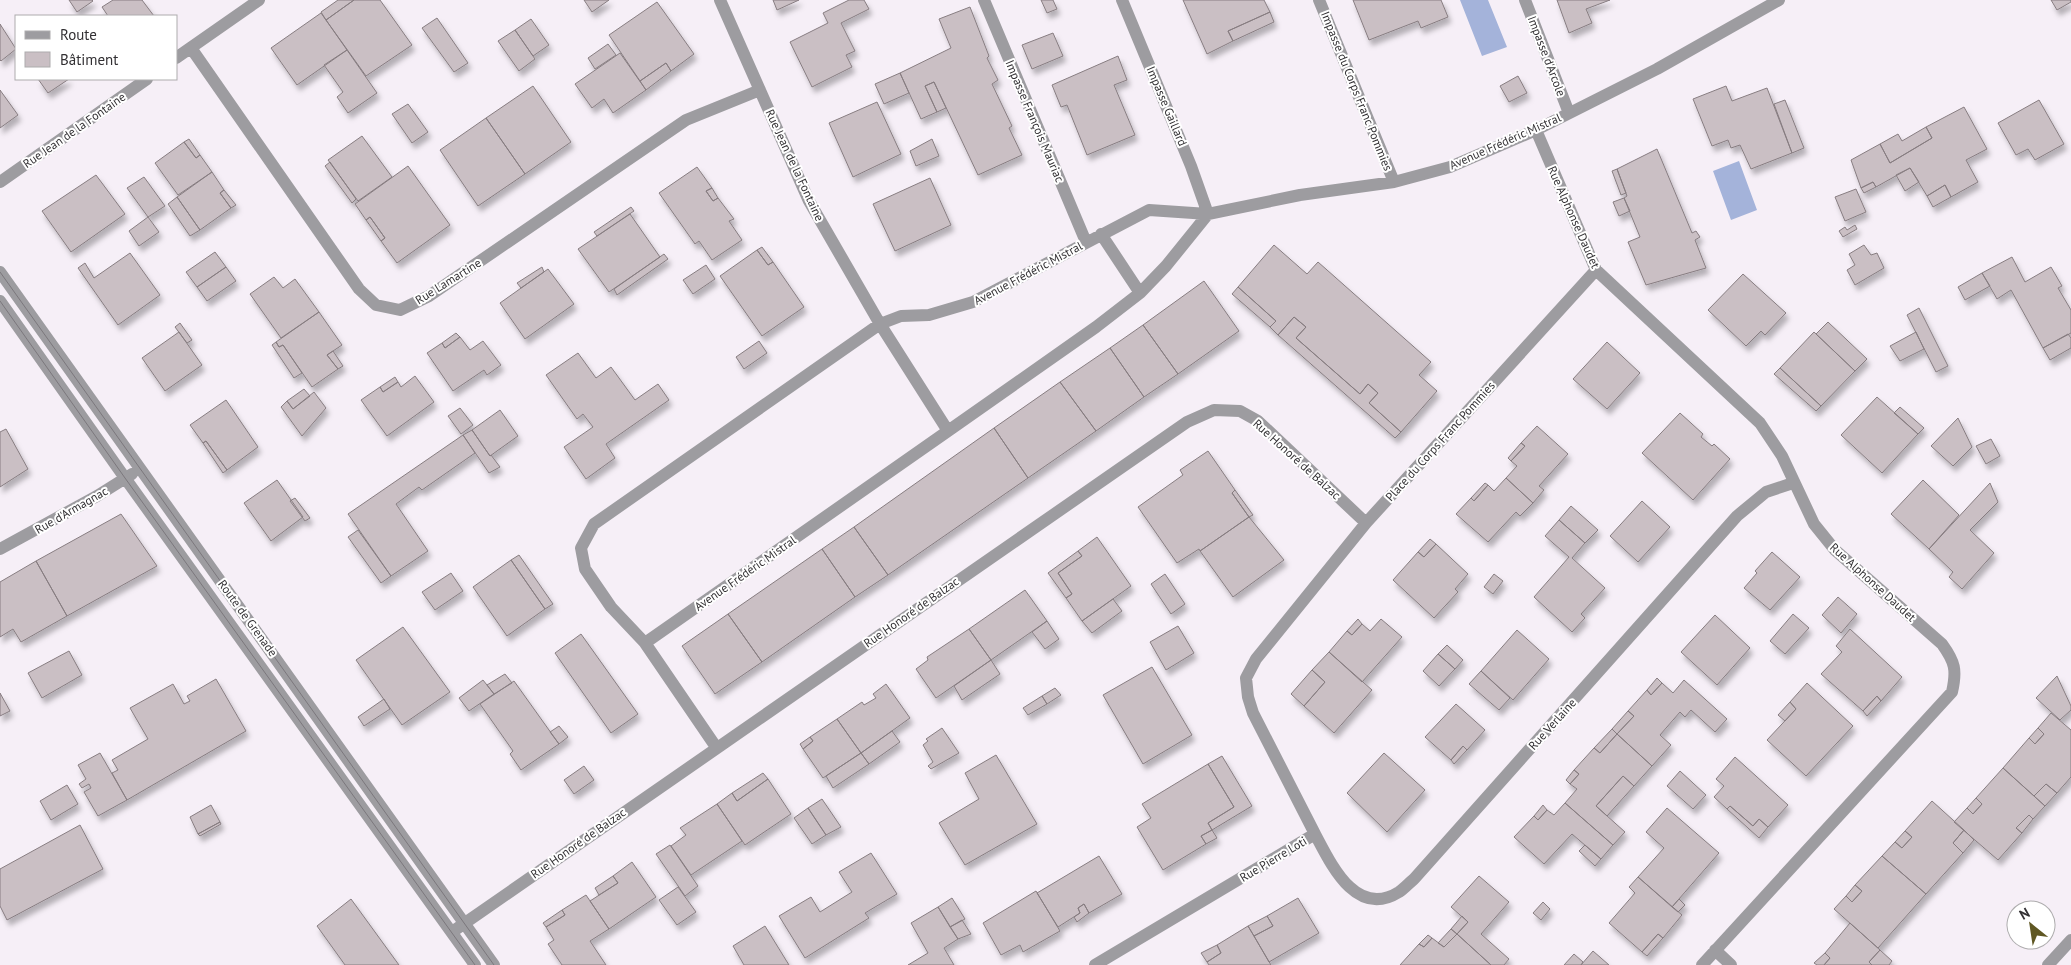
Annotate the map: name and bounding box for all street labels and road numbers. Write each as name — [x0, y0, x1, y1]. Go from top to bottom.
street label: Impasse du Corps Franc Pommies — [1318, 9, 1396, 173]
street label: Impasse d'Arcole — [1525, 14, 1569, 98]
street label: Impasse François Mauriac — [1002, 58, 1068, 185]
street label: Impasse Gaillard — [1143, 64, 1191, 148]
street label: Rue Jean de la Fontaine — [20, 89, 128, 171]
street label: Rue Jean de la Fontaine — [763, 107, 827, 223]
street label: Avenue Frédéric Mistral — [1447, 109, 1564, 172]
street label: Rue Alphonse Daudet — [1545, 164, 1603, 270]
street label: Avenue Frédéric Mistral — [971, 238, 1085, 308]
street label: Rue Lamartine — [412, 255, 484, 307]
street label: Place du Corps Franc Pommies — [1382, 378, 1498, 504]
street label: Rue Honoré de Balzac — [1250, 416, 1344, 503]
street label: Rue d'Armagnac — [32, 483, 111, 537]
street label: Avenue Frédéric Mistral — [691, 532, 799, 614]
street label: Rue Alphonse Daudet — [1827, 540, 1919, 624]
street label: Rue Honoré de Balzac — [861, 573, 962, 650]
street label: Route de Grenade — [215, 577, 281, 659]
street label: Rue Verlaine — [1525, 695, 1579, 753]
street label: Rue Honoré de Balzac — [528, 804, 629, 881]
street label: Rue Pierre Loti — [1237, 833, 1309, 885]

